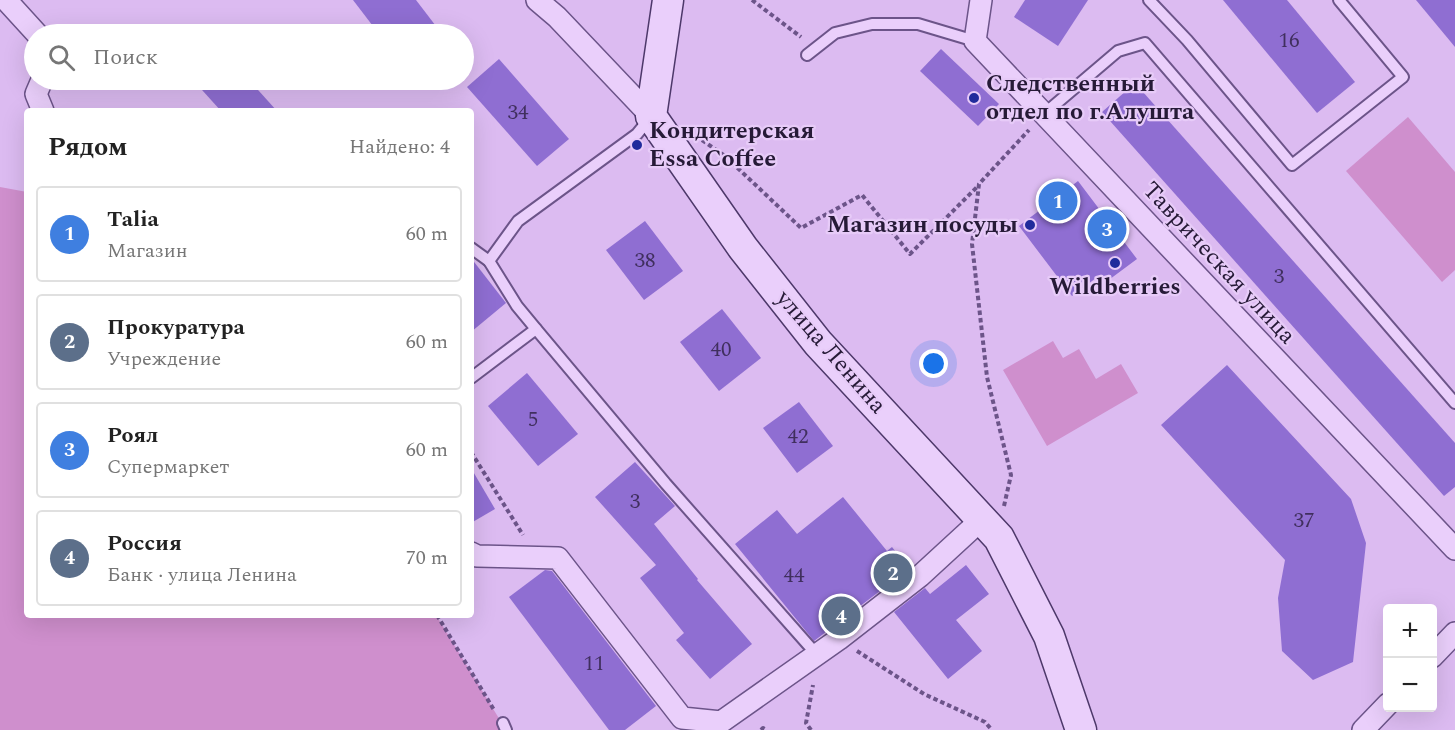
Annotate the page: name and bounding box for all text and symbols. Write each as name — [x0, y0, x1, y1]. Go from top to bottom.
search box — [24, 24, 474, 90]
house number: 16 — [1279, 25, 1300, 57]
icon: search — [45, 41, 78, 74]
text: Поиск — [93, 41, 158, 74]
place label: Следственный отдел по г.Алушта — [986, 66, 1195, 130]
marker: Следственный отдел по г.Алушта — [967, 91, 981, 105]
house number: 34 — [508, 97, 529, 129]
place label: Кондитерская Essa Coffee — [649, 113, 814, 177]
text: Рядом — [48, 127, 128, 167]
text: Найдено: 4 — [349, 132, 450, 162]
marker: Кондитерская Essa Coffee — [630, 138, 644, 152]
street label: Таврическая улица — [1134, 173, 1304, 353]
pin: 1 — [1038, 178, 1078, 224]
text: Talia — [107, 203, 159, 236]
pin: 3 — [1088, 206, 1126, 252]
place label: Магазин посуды — [827, 207, 1018, 243]
marker: Магазин посуды — [1023, 218, 1037, 232]
text: 1 — [64, 219, 75, 249]
text: 60 m — [406, 219, 448, 249]
text: Магазин — [107, 236, 188, 266]
house number: 38 — [635, 245, 656, 277]
marker: Wildberries — [1108, 256, 1122, 270]
house number: 3 — [1274, 261, 1285, 293]
place label: Wildberries — [1049, 269, 1181, 305]
street label: улица Ленина — [766, 281, 895, 422]
text: Прокуратура — [107, 311, 245, 344]
text: 2 — [64, 327, 75, 357]
text: 60 m — [406, 327, 448, 357]
house number: 40 — [711, 334, 732, 366]
text: Учреждение — [107, 344, 221, 374]
your location — [919, 349, 948, 378]
house number: 5 — [528, 404, 538, 436]
text: Роял — [107, 419, 158, 452]
house number: 42 — [788, 421, 809, 453]
text: 3 — [64, 435, 75, 465]
text: 60 m — [406, 435, 448, 465]
text: Супермаркет — [107, 452, 229, 482]
house number: 3 — [630, 486, 641, 518]
house number: 37 — [1294, 505, 1315, 537]
text: Россия — [107, 527, 182, 560]
text: 4 — [64, 543, 75, 573]
text: 70 m — [406, 543, 448, 573]
pin: 2 — [874, 550, 912, 596]
text: Банк · улица Ленина — [107, 560, 297, 590]
house number: 44 — [784, 560, 805, 592]
pin: 4 — [822, 594, 860, 638]
map controls — [1383, 604, 1437, 712]
button: + — [1383, 604, 1437, 658]
house number: 11 — [584, 648, 605, 680]
button: − — [1383, 658, 1437, 712]

